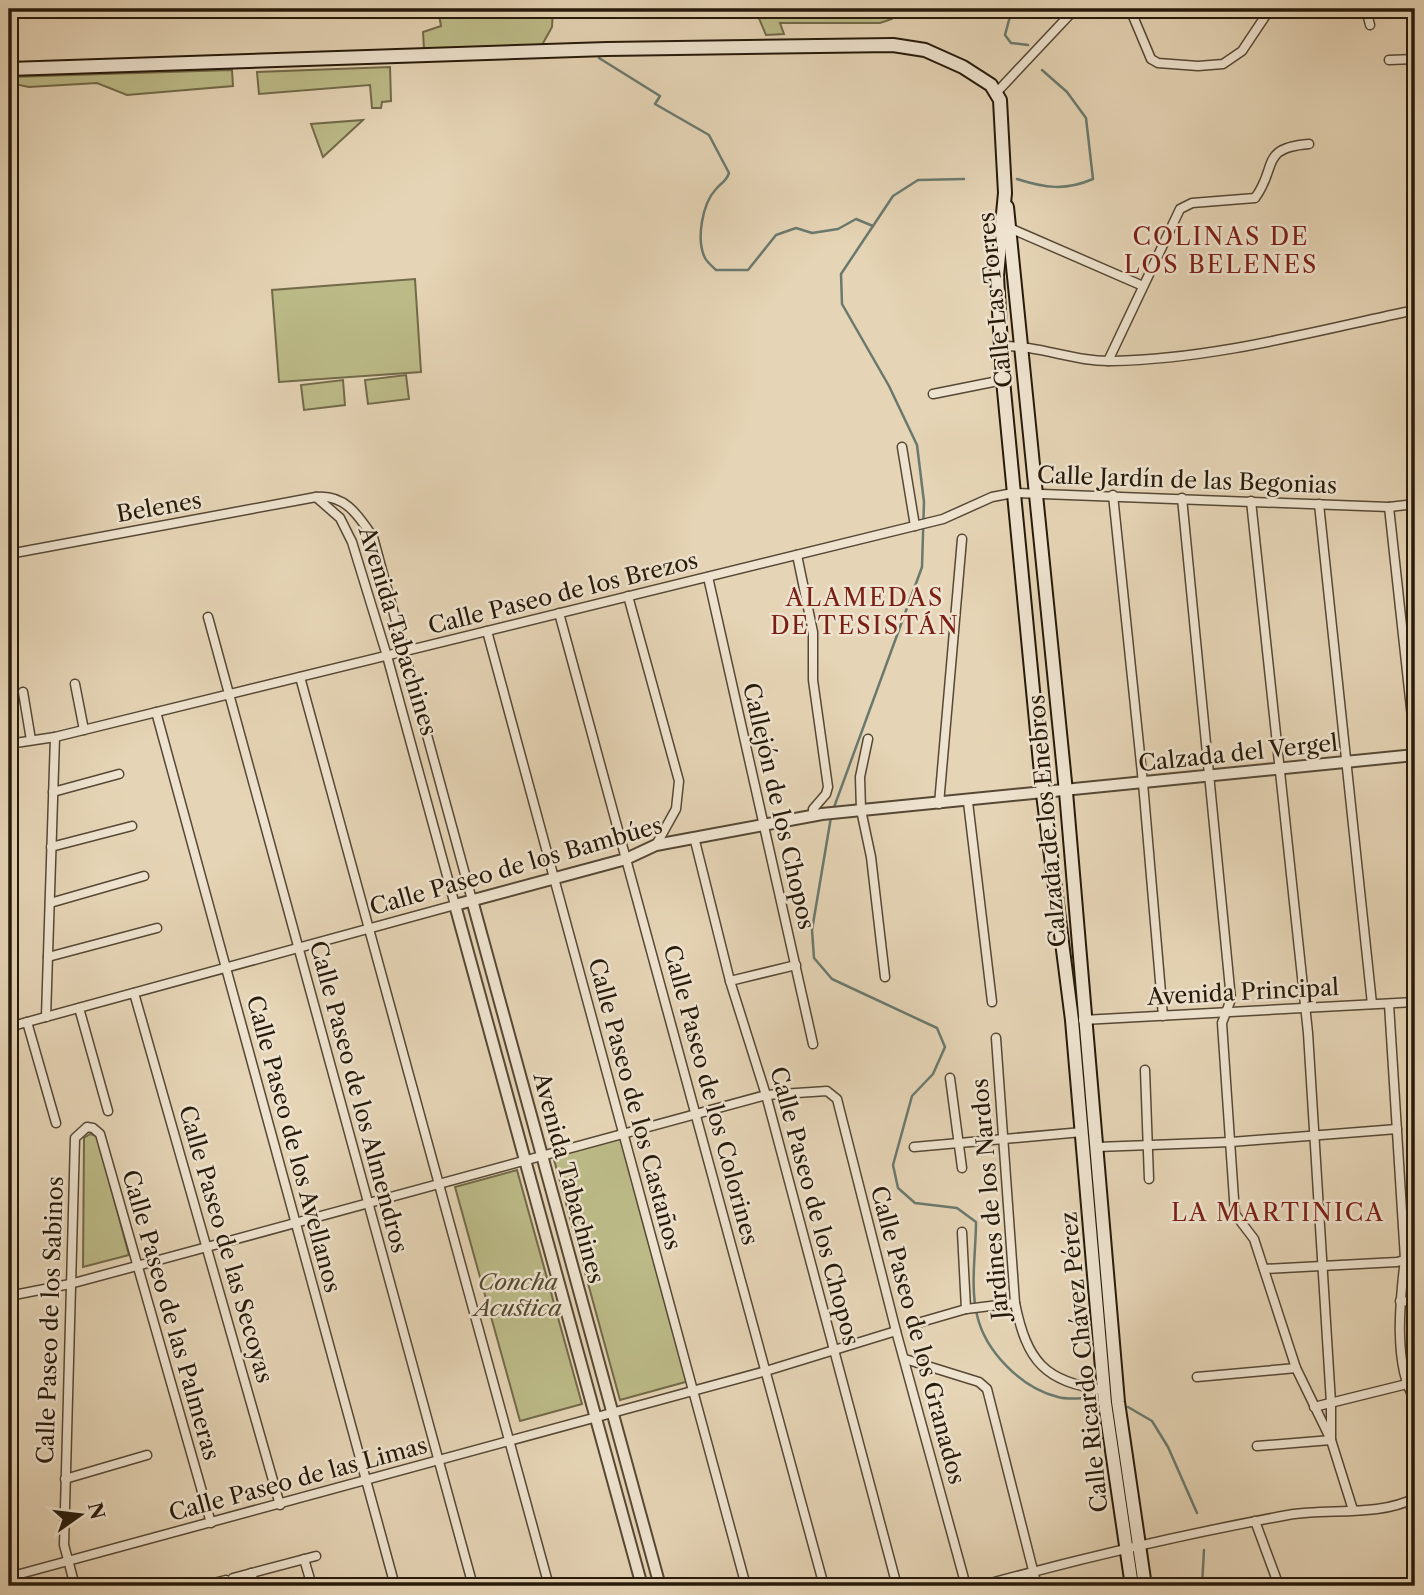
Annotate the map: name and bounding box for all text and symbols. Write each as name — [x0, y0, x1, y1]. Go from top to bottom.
street label: Calle Las Torres — [972, 211, 1018, 389]
district label: COLINAS DE LOS BELENES — [1124, 222, 1318, 279]
street label: Calle Jardín de las Begonias — [1037, 461, 1337, 499]
street label: Belenes — [114, 486, 204, 528]
street label: Avenida Tabachines — [353, 522, 443, 739]
street label: Calle Paseo de los Brezos — [425, 546, 701, 640]
district label: ALAMEDAS DE TESISTÁN — [770, 583, 960, 640]
street label: Callejón de los Chopos — [737, 680, 821, 932]
street label: Calzada de los Enebros — [1022, 694, 1072, 948]
street label: Calzada del Vergel — [1137, 729, 1339, 777]
street label: Calle Paseo de los Bambúes — [367, 811, 665, 921]
street label: Calle Paseo de los Almendros — [304, 938, 414, 1256]
street label: Calle Paseo de los Colorines — [657, 942, 765, 1248]
street label: Calle Paseo de los Castaños — [583, 955, 687, 1253]
street label: Avenida Principal — [1145, 973, 1340, 1011]
street label: Calle Paseo de los Avellanos — [241, 992, 347, 1296]
street label: Calle Paseo de los Chopos — [764, 1064, 866, 1348]
street label: Avenida Tabachines — [527, 1069, 611, 1286]
street label: Jardines de los Nardos — [966, 1077, 1015, 1324]
street label: Calle Paseo de las Secoyas — [173, 1102, 279, 1386]
street label: Calle Paseo de las Palmeras — [116, 1167, 226, 1463]
street label: Calle Paseo de los Sabinos — [31, 1176, 69, 1464]
street label: Calle Paseo de los Granados — [865, 1183, 971, 1487]
district label: LA MARTINICA — [1171, 1198, 1385, 1227]
street label: Calle Ricardo Chávez Pérez — [1054, 1210, 1114, 1514]
park label: Concha Acustica — [471, 1268, 562, 1322]
street label: Calle Paseo de las Limas — [166, 1431, 430, 1527]
north arrow — [46, 1480, 116, 1550]
text: N — [83, 1500, 109, 1522]

